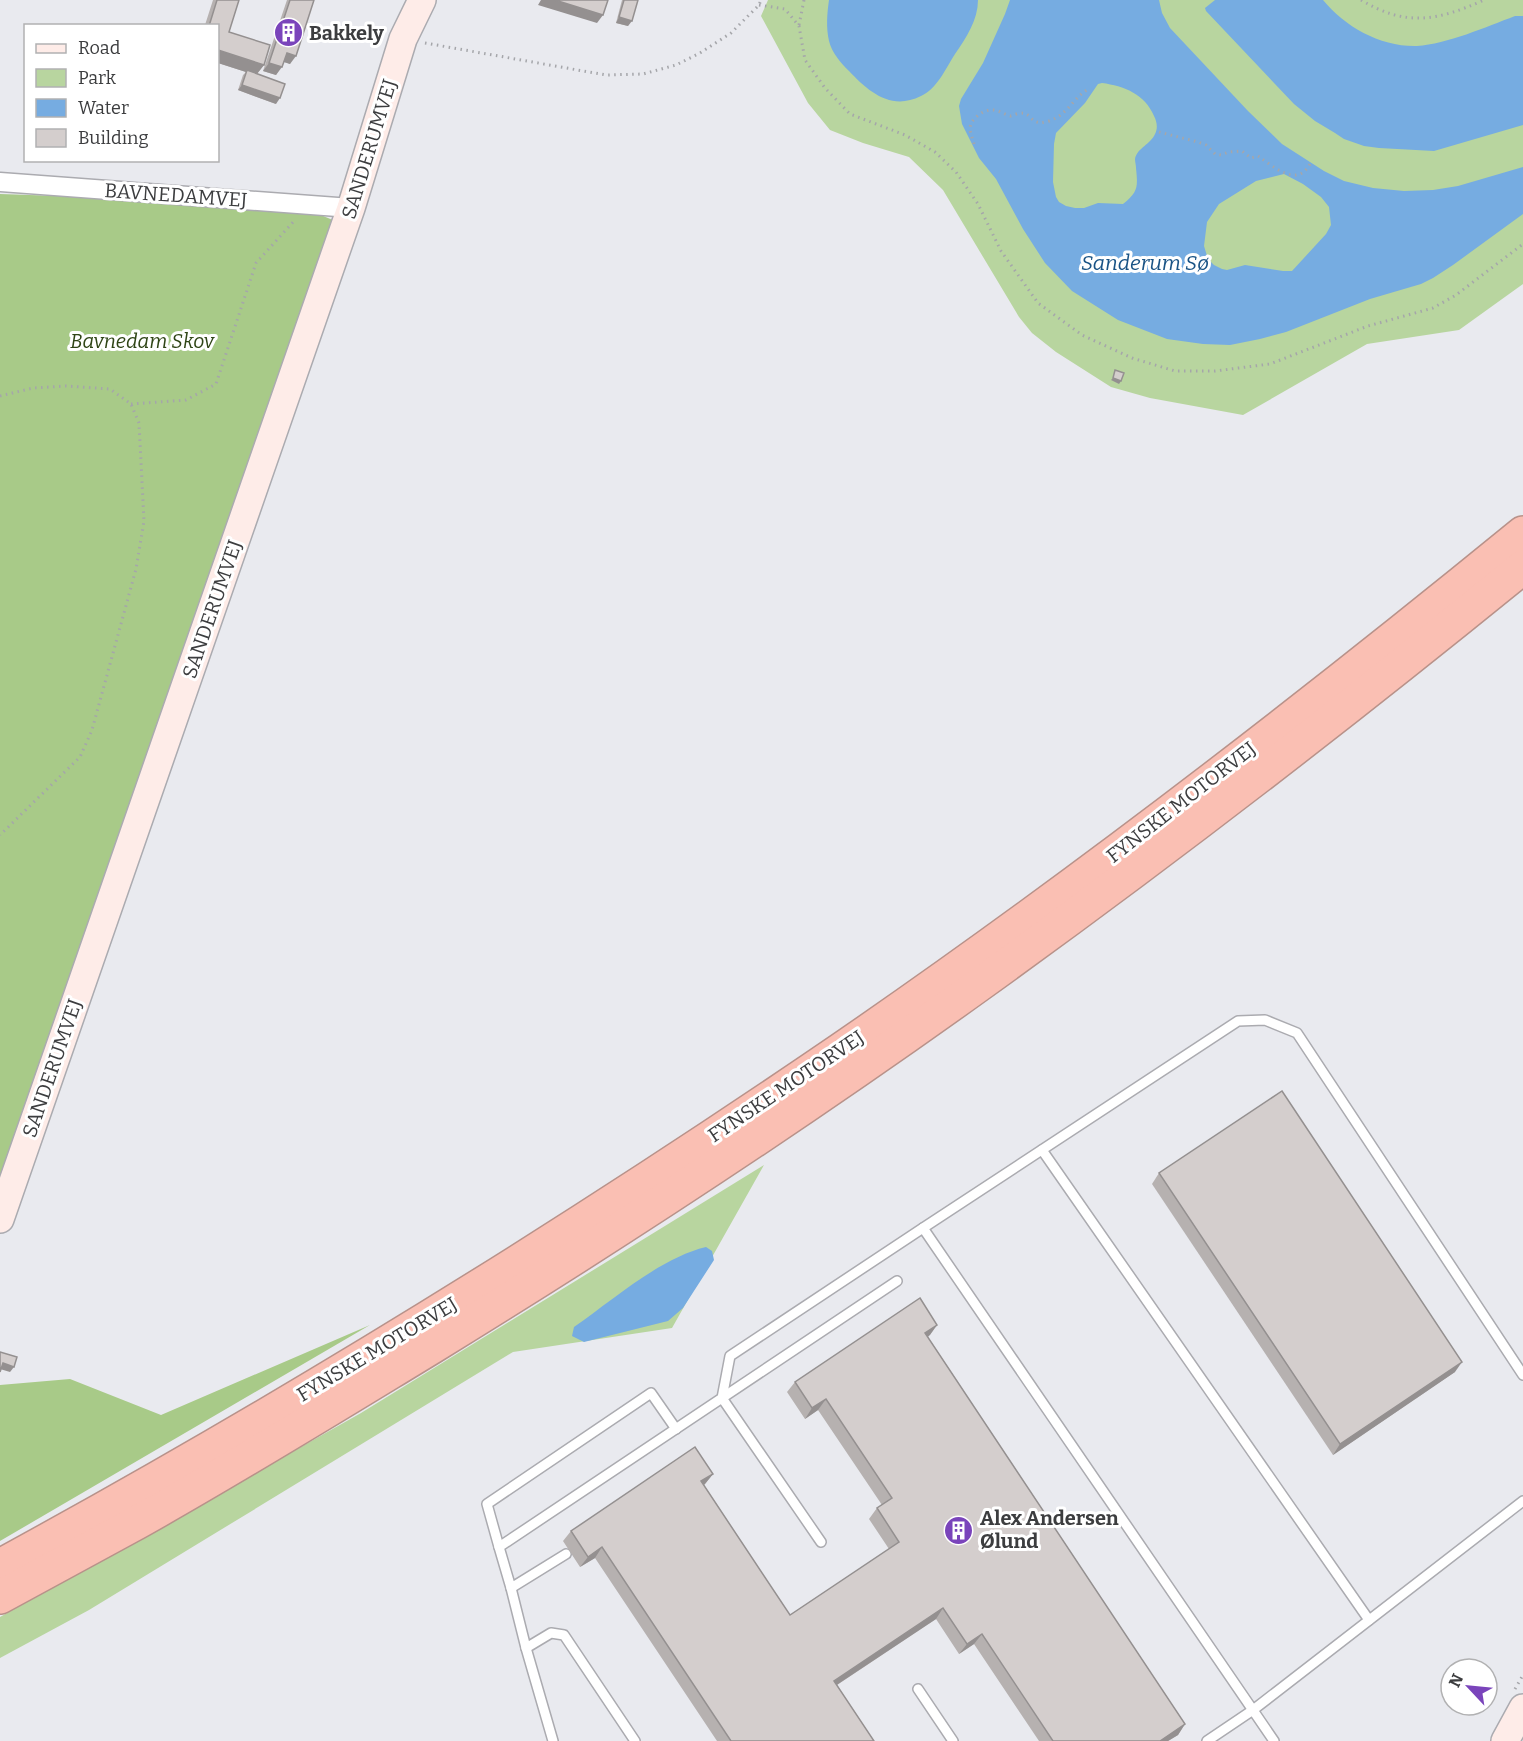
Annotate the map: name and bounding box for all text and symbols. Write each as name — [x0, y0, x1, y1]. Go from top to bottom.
building icon: Bakkely — [272, 17, 304, 49]
place label: Bakkely — [309, 21, 385, 45]
legend — [24, 24, 219, 162]
text: Road — [78, 37, 121, 59]
text: Park — [78, 67, 117, 89]
street label: SANDERUMVEJ — [336, 76, 402, 222]
text: Water — [78, 97, 129, 119]
text: Building — [78, 127, 149, 149]
street label: BAVNEDAMVEJ — [104, 178, 248, 212]
water label: Sanderum Sø — [1081, 250, 1209, 276]
park label: Bavnedam Skov — [70, 329, 216, 353]
street label: SANDERUMVEJ — [177, 537, 247, 681]
street label: FYNSKE MOTORVEJ — [1101, 736, 1261, 868]
street label: SANDERUMVEJ — [17, 996, 87, 1140]
street label: FYNSKE MOTORVEJ — [703, 1025, 869, 1147]
street label: FYNSKE MOTORVEJ — [292, 1292, 462, 1406]
place label: Alex Andersen Ølund — [980, 1506, 1119, 1553]
building icon: Alex Andersen Ølund — [943, 1514, 975, 1546]
north arrow — [1439, 1657, 1499, 1717]
text: N — [1445, 1671, 1467, 1690]

